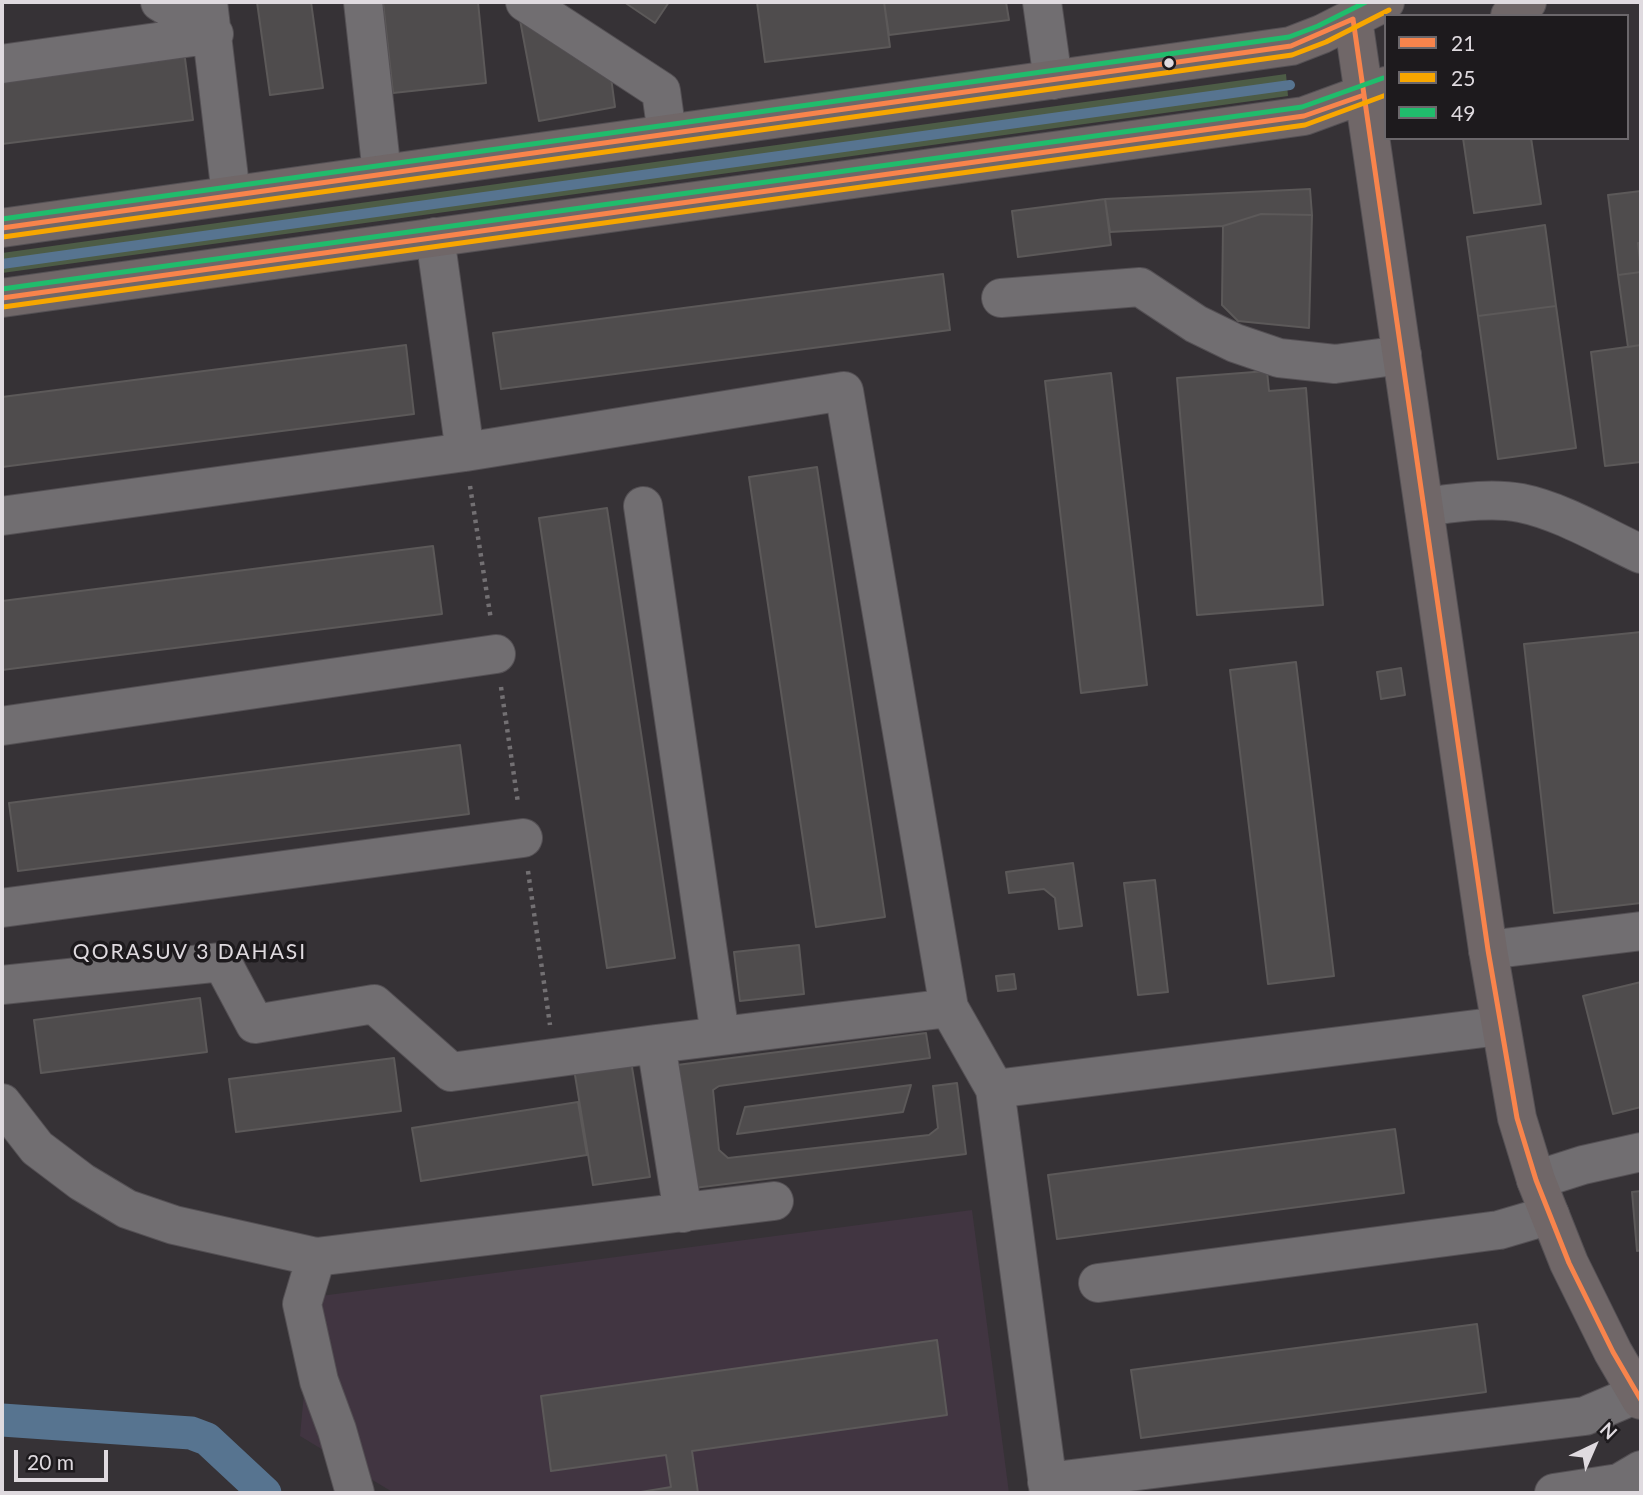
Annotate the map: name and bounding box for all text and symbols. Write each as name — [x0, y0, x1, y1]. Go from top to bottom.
legend — [1384, 14, 1629, 140]
text: 21 — [1451, 30, 1475, 55]
unlabelled marker — [1162, 56, 1176, 70]
text: 25 — [1451, 65, 1475, 90]
text: 49 — [1451, 100, 1475, 125]
district label: QORASUV 3 DAHASI — [75, 939, 305, 965]
north arrow — [1559, 1411, 1629, 1481]
text: N — [1596, 1417, 1622, 1444]
scale bar — [18, 1436, 112, 1480]
text: 20 m — [27, 1449, 74, 1474]

